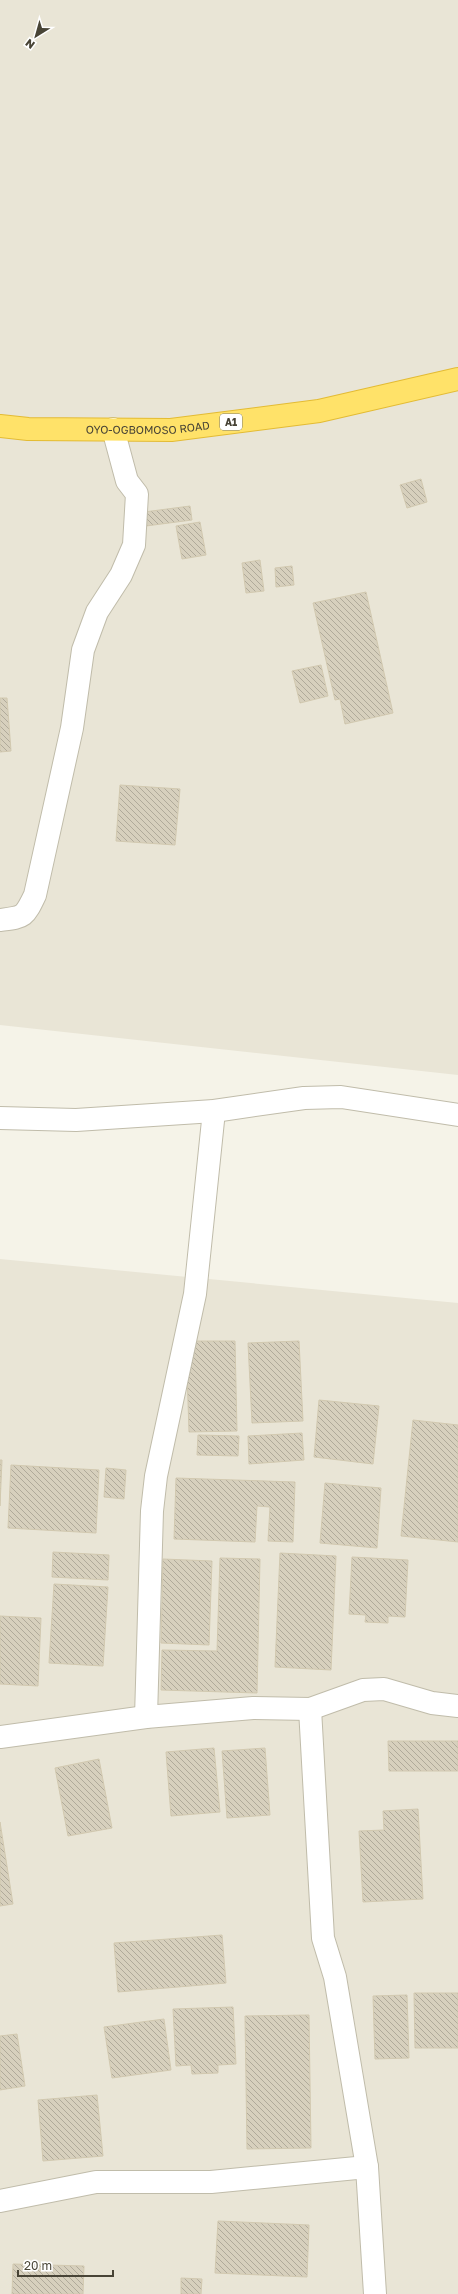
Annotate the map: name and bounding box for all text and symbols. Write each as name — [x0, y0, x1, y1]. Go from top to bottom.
north arrow — [16, 16, 56, 56]
text: N — [22, 37, 37, 52]
road number: A1 — [220, 414, 242, 430]
street label: OYO-OGBOMOSO ROAD — [86, 418, 211, 436]
scale bar — [18, 2252, 113, 2278]
text: 20 m — [24, 2258, 52, 2273]

